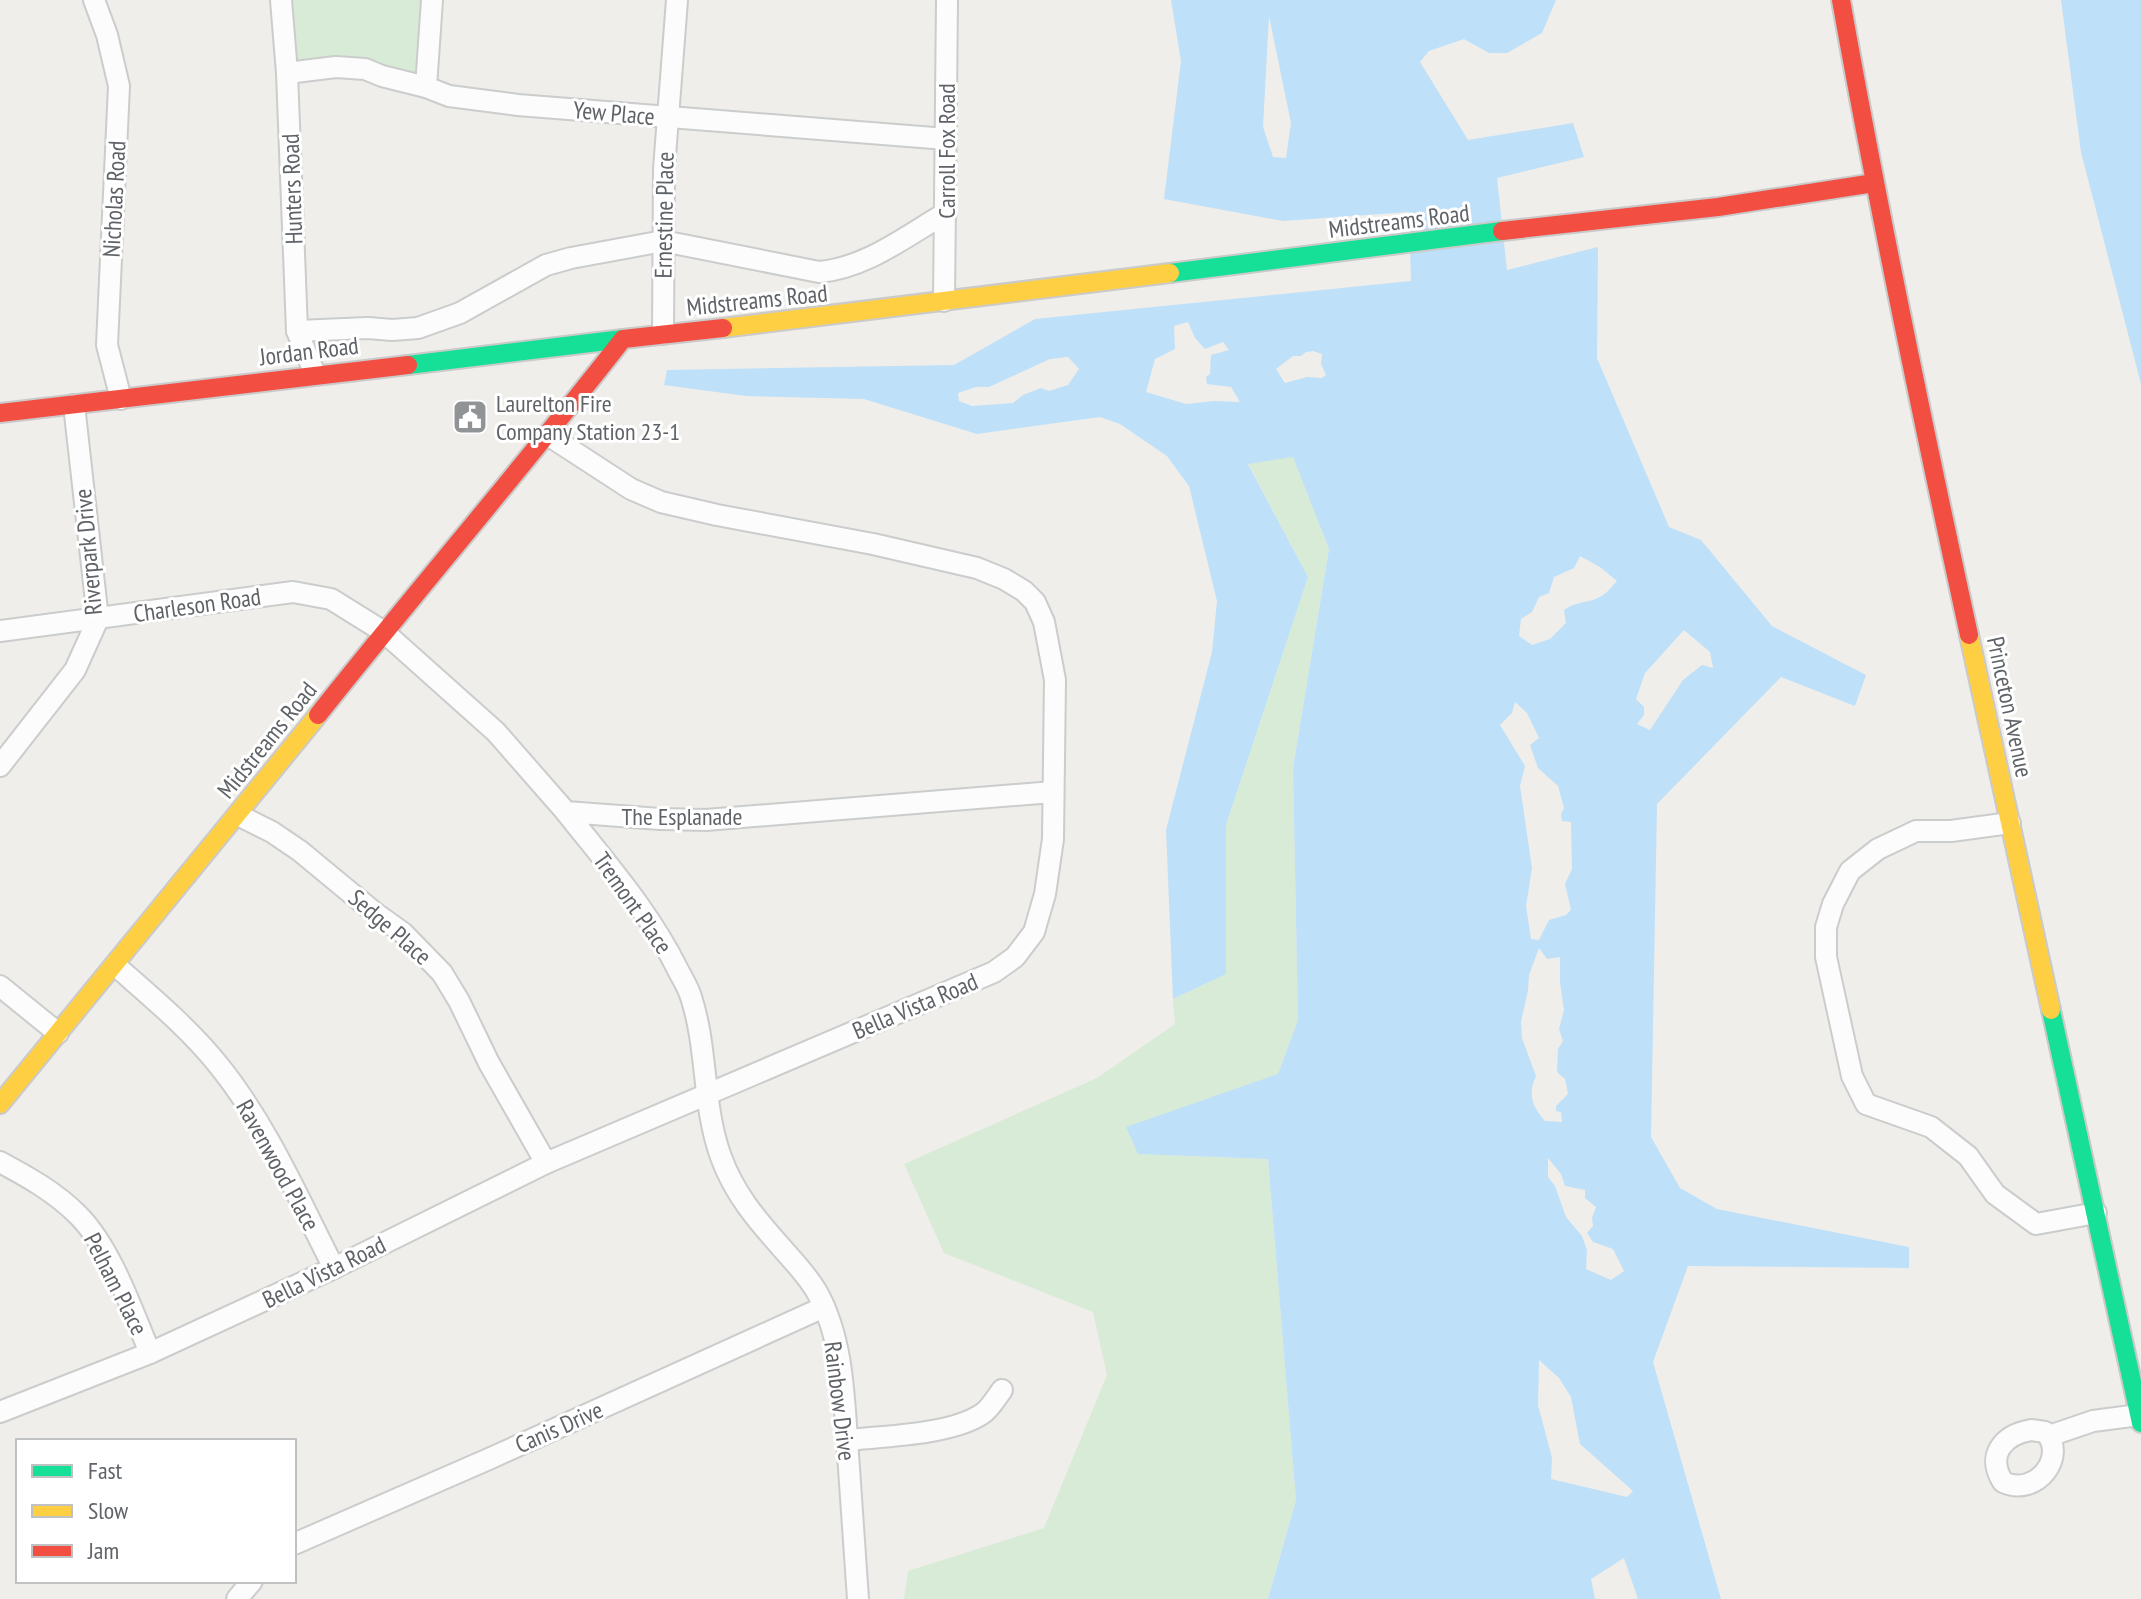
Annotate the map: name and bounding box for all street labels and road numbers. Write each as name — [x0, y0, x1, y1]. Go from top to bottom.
street label: Carroll Fox Road — [931, 83, 962, 219]
street label: Yew Place — [572, 94, 656, 132]
street label: Hunters Road — [275, 133, 309, 245]
street label: Nicholas Road — [95, 140, 133, 258]
street label: Ernestine Place — [647, 151, 681, 279]
street label: Midstreams Road — [1327, 197, 1471, 245]
street label: Midstreams Road — [685, 277, 829, 323]
street label: Jordan Road — [257, 330, 360, 373]
street label: Riverpark Drive — [67, 488, 109, 616]
street label: Charleson Road — [131, 581, 263, 629]
street label: Princeton Avenue — [1980, 634, 2040, 780]
street label: Midstreams Road — [210, 675, 324, 805]
street label: The Esplanade — [622, 801, 742, 832]
street label: Tremont Place — [587, 846, 679, 960]
street label: Sedge Place — [342, 882, 438, 972]
street label: Bella Vista Road — [848, 966, 982, 1046]
street label: Ravenwood Place — [229, 1094, 327, 1236]
street label: Pelham Place — [77, 1228, 155, 1340]
street label: Bella Vista Road — [257, 1229, 391, 1315]
street label: Rainbow Drive — [817, 1340, 863, 1462]
street label: Canis Drive — [510, 1394, 608, 1460]

